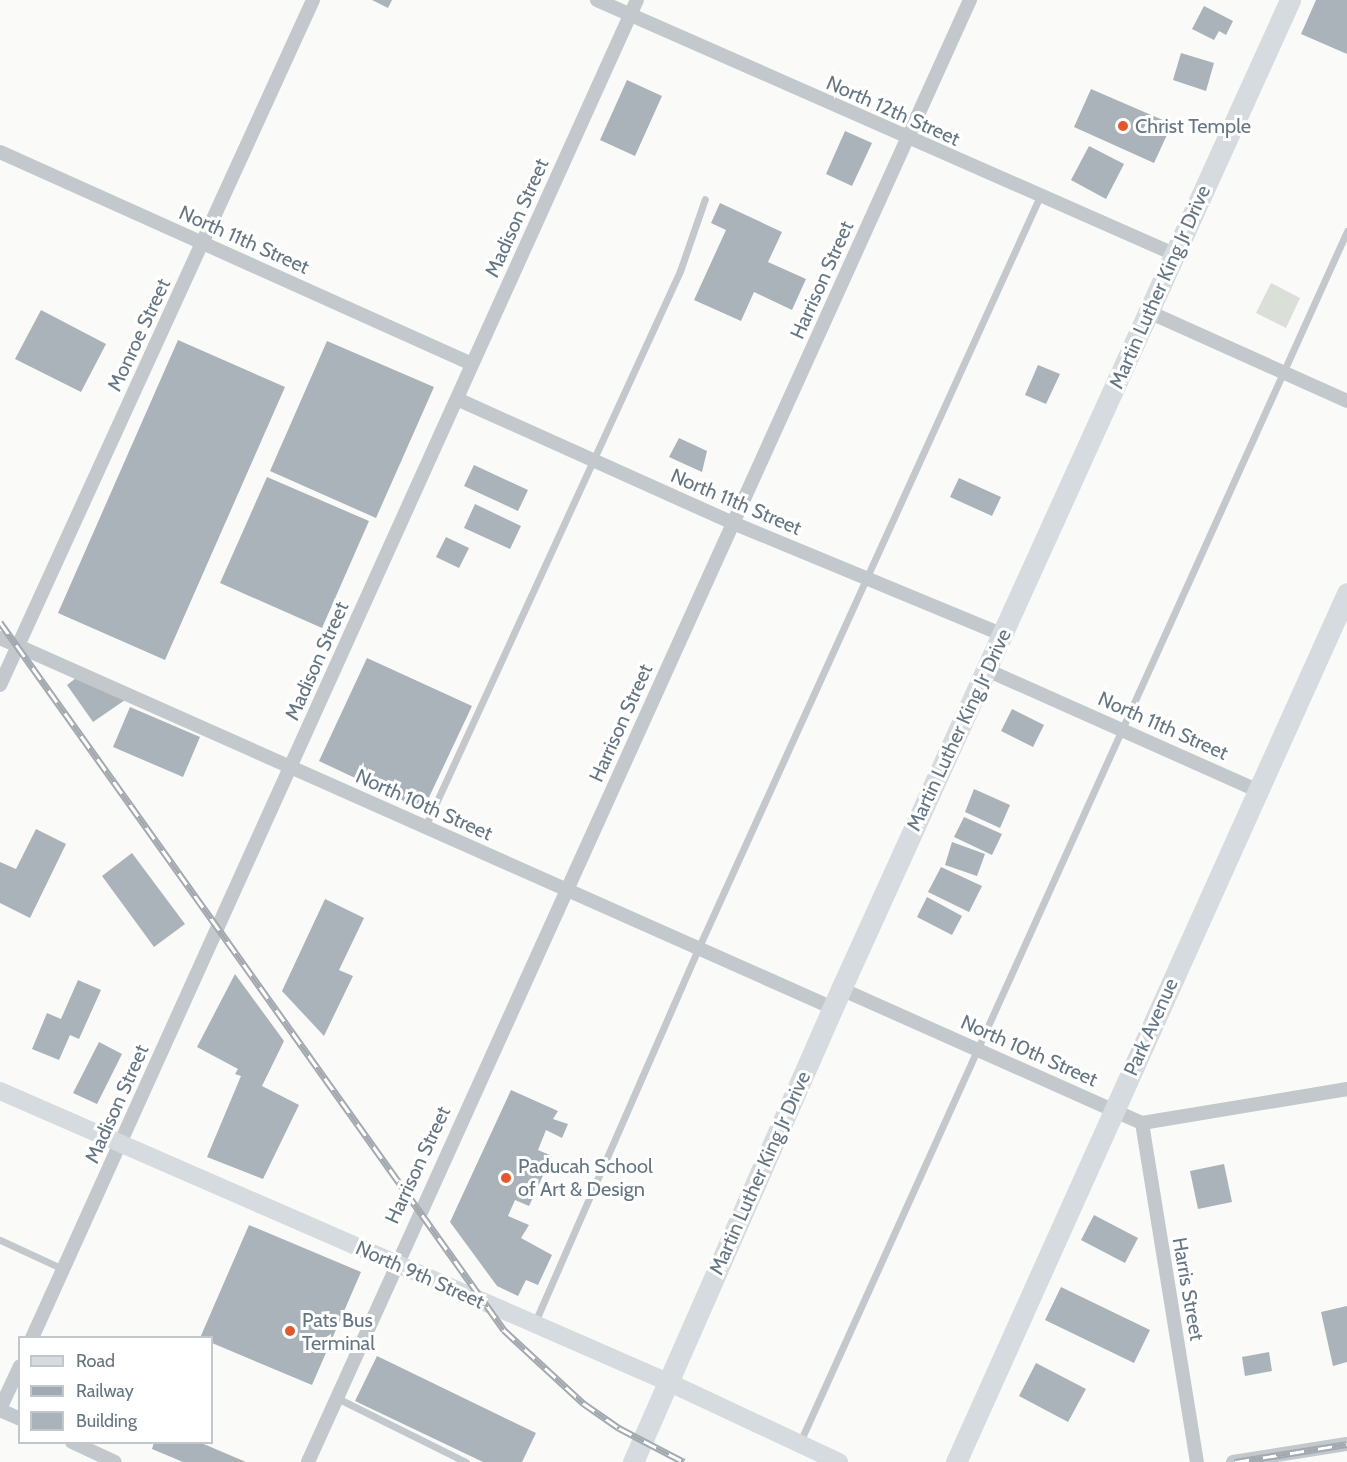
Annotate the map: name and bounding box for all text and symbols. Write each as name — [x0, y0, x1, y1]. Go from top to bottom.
street label: North 12th Street — [822, 71, 964, 151]
place label: Christ Temple — [1135, 114, 1251, 138]
marker: Christ Temple — [1116, 119, 1130, 133]
street label: Madison Street — [480, 155, 554, 281]
street label: Martin Luther King Jr Drive — [1104, 182, 1216, 392]
street label: North 11th Street — [175, 201, 313, 279]
street label: Harrison Street — [785, 217, 859, 343]
street label: Monroe Street — [102, 275, 176, 395]
street label: North 11th Street — [667, 464, 805, 540]
street label: Madison Street — [280, 598, 354, 724]
street label: Martin Luther King Jr Drive — [902, 625, 1016, 835]
street label: Harrison Street — [584, 660, 658, 786]
street label: North 11th Street — [1094, 687, 1232, 765]
street label: North 10th Street — [352, 764, 496, 846]
street label: Park Avenue — [1119, 975, 1183, 1079]
street label: North 10th Street — [957, 1010, 1101, 1092]
street label: Madison Street — [80, 1041, 154, 1167]
street label: Martin Luther King Jr Drive — [704, 1068, 816, 1278]
street label: Harrison Street — [380, 1102, 456, 1228]
place label: Paducah School of Art & Design — [518, 1154, 653, 1201]
marker: Paducah School of Art & Design — [499, 1171, 513, 1185]
street label: Harris Street — [1167, 1235, 1209, 1343]
street label: North 9th Street — [352, 1236, 488, 1314]
place label: Pats Bus Terminal — [302, 1308, 375, 1355]
marker: Pats Bus Terminal — [283, 1324, 297, 1338]
legend — [18, 1336, 213, 1444]
text: Road — [76, 1350, 115, 1372]
text: Railway — [76, 1380, 134, 1402]
text: Building — [76, 1410, 137, 1432]

